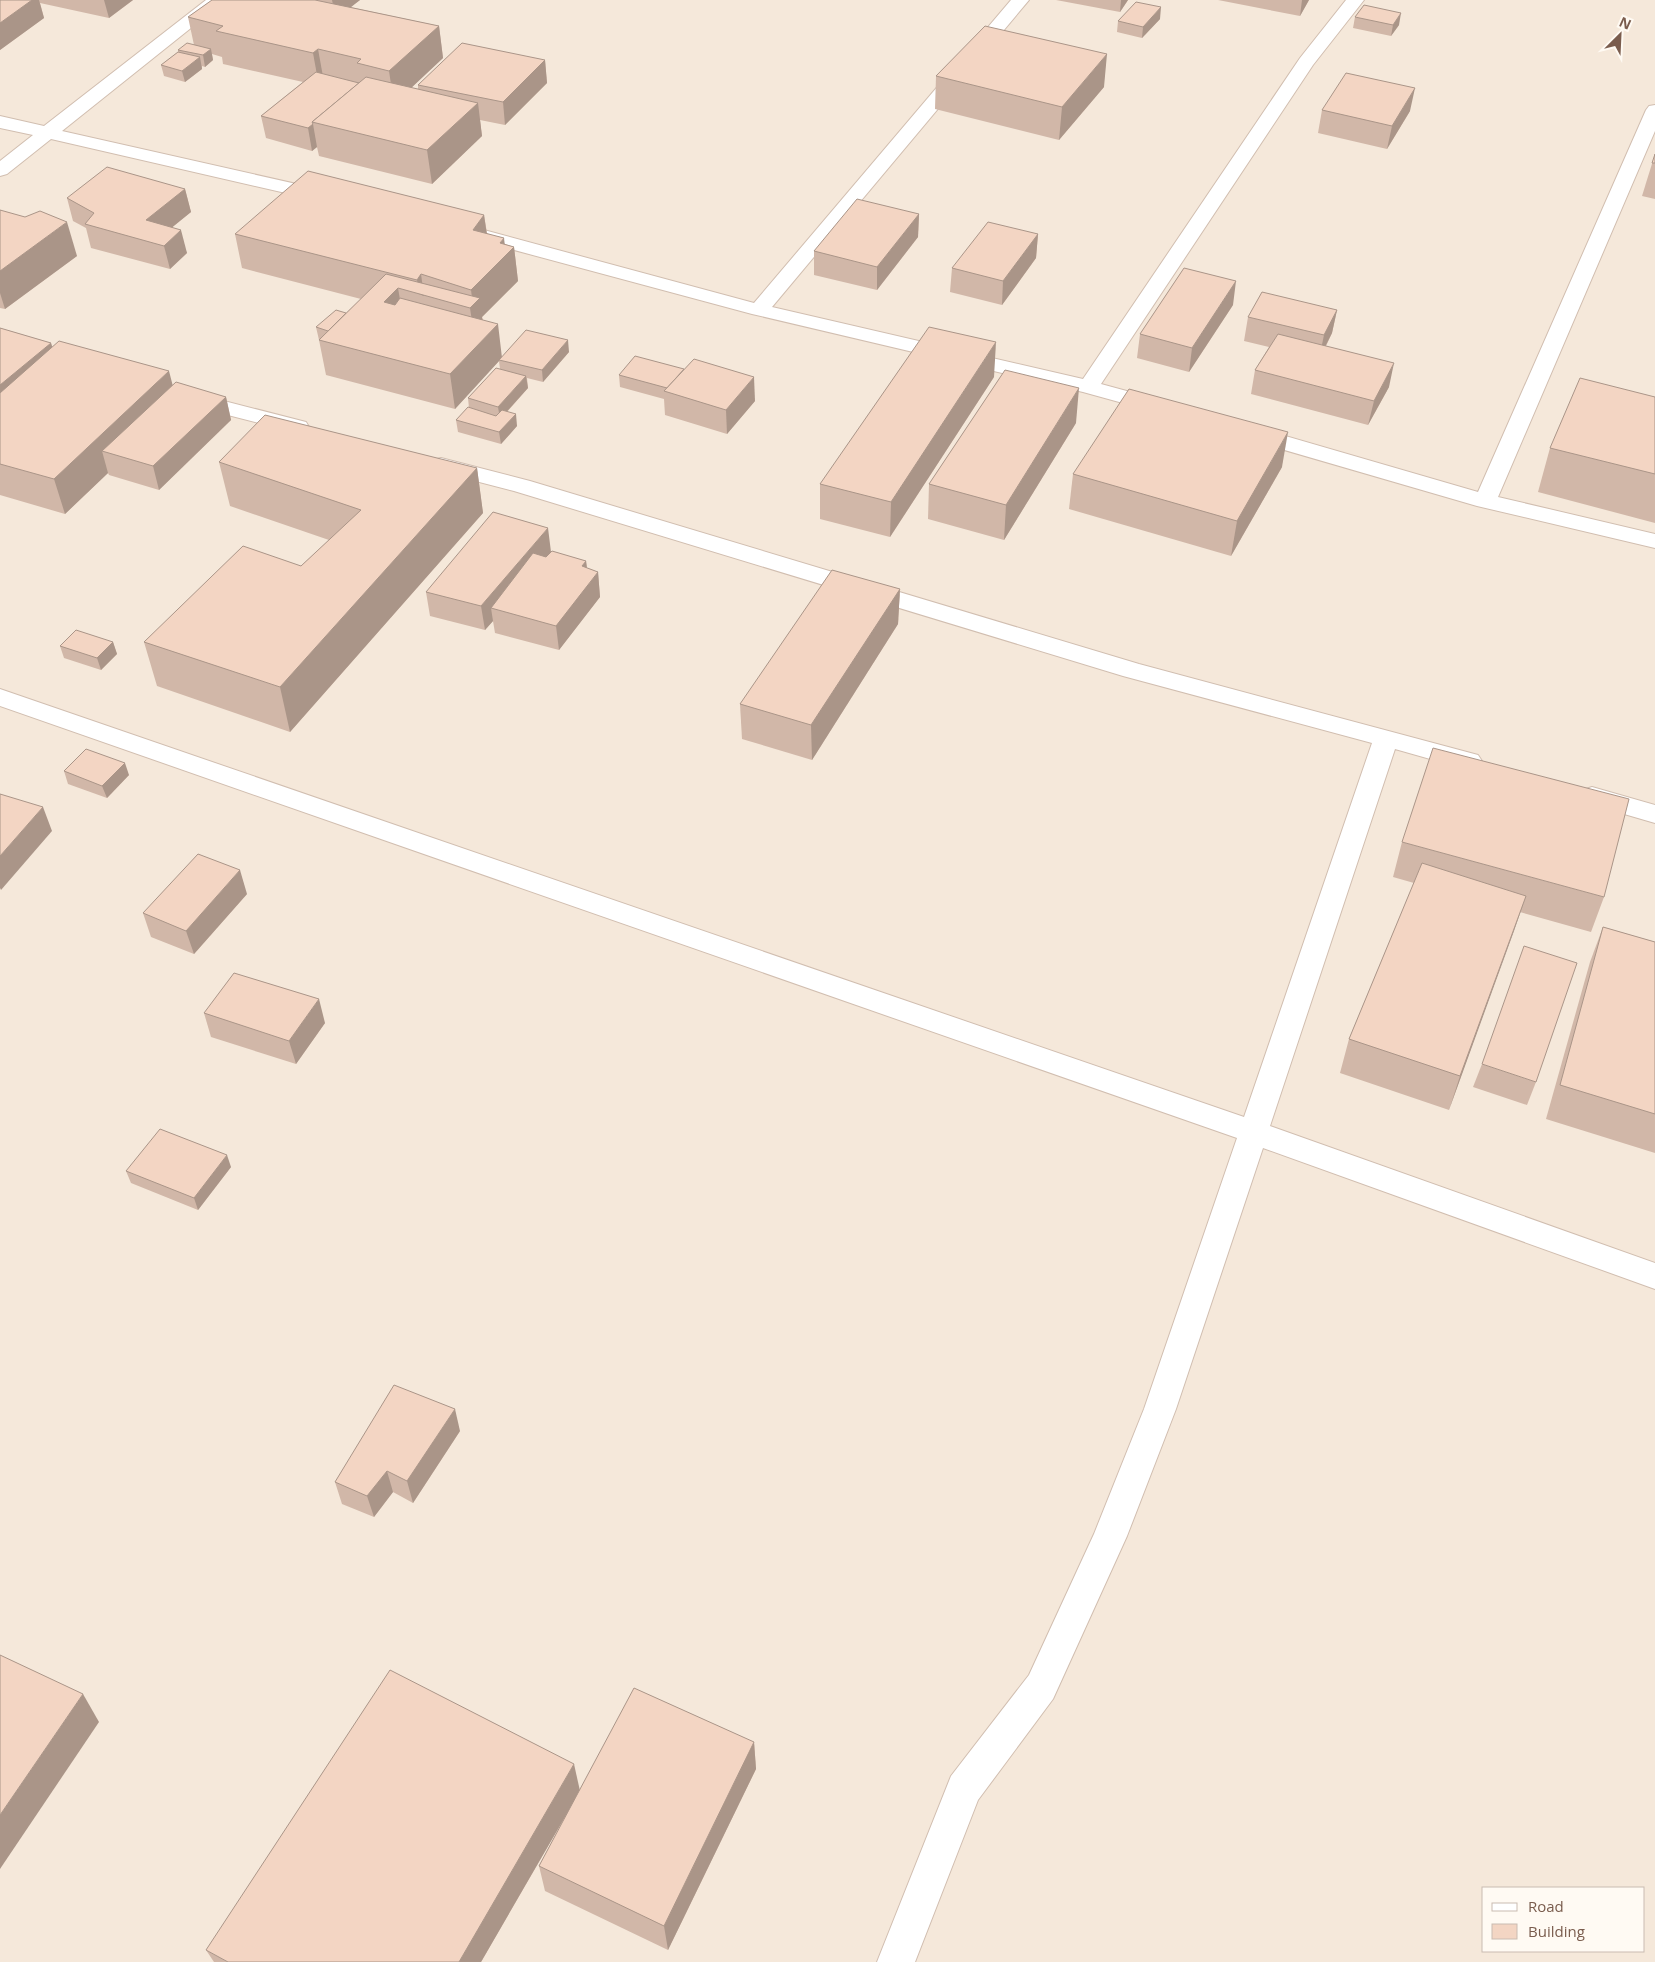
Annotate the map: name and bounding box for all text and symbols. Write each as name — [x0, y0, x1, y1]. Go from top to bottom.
north arrow — [1595, 10, 1645, 60]
text: N — [1616, 12, 1635, 34]
legend — [1482, 1887, 1645, 1952]
text: Road — [1528, 1896, 1564, 1916]
text: Building — [1528, 1921, 1585, 1941]

